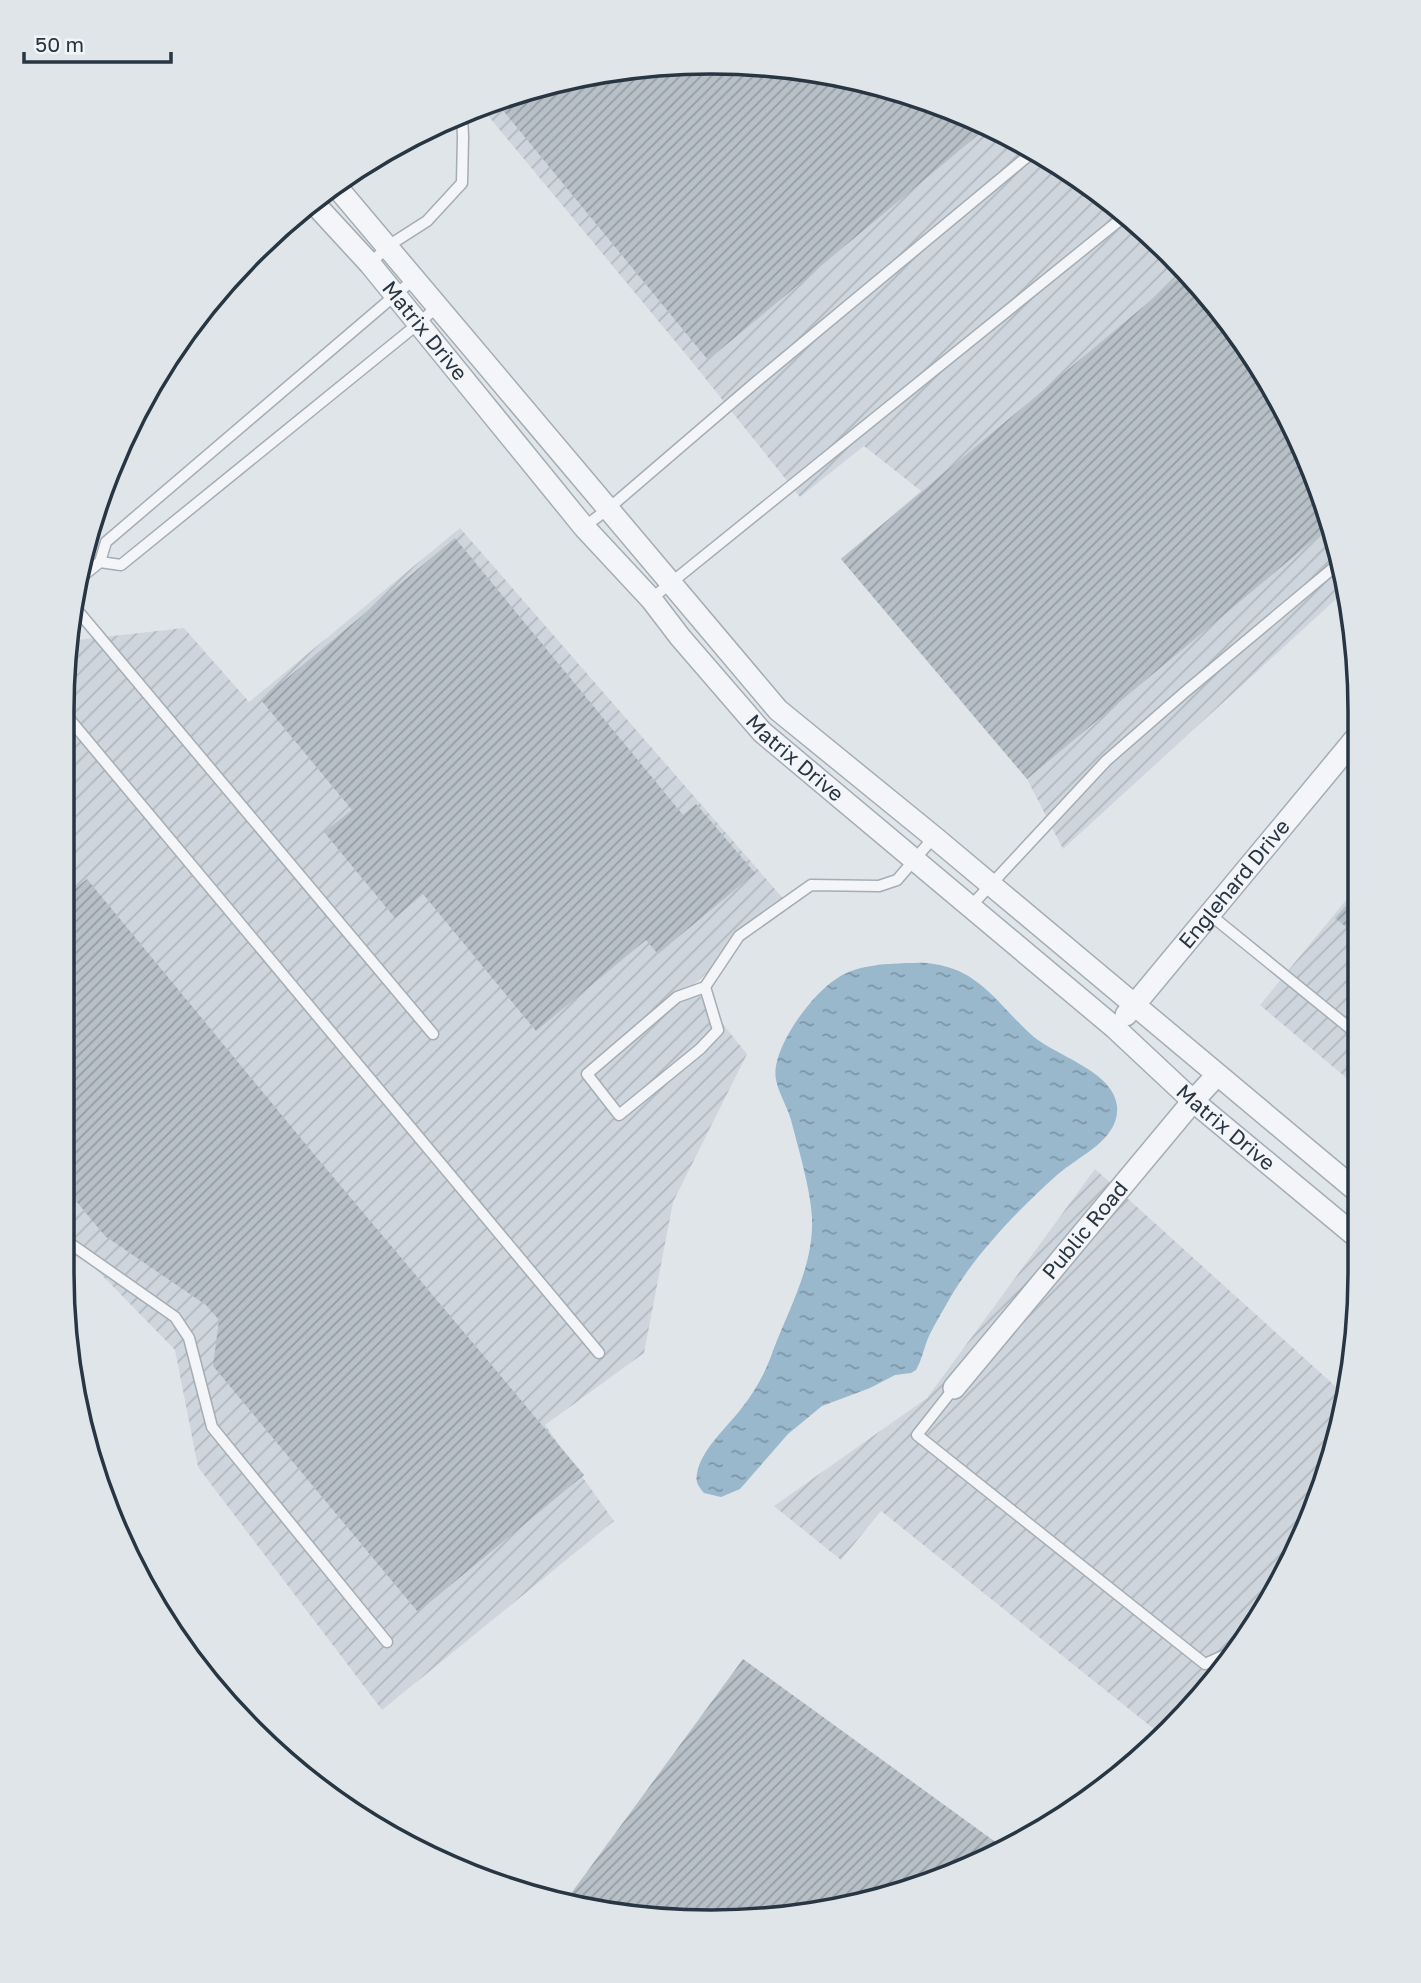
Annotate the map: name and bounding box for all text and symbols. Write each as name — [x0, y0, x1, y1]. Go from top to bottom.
scale bar — [24, 21, 172, 65]
text: 50 m — [35, 31, 84, 57]
street label: Matrix Drive — [377, 275, 474, 385]
street label: Matrix Drive — [741, 709, 849, 807]
street label: Englehard Drive — [1173, 814, 1295, 954]
street label: Matrix Drive — [1171, 1078, 1281, 1176]
street label: Public Road — [1036, 1175, 1133, 1284]

